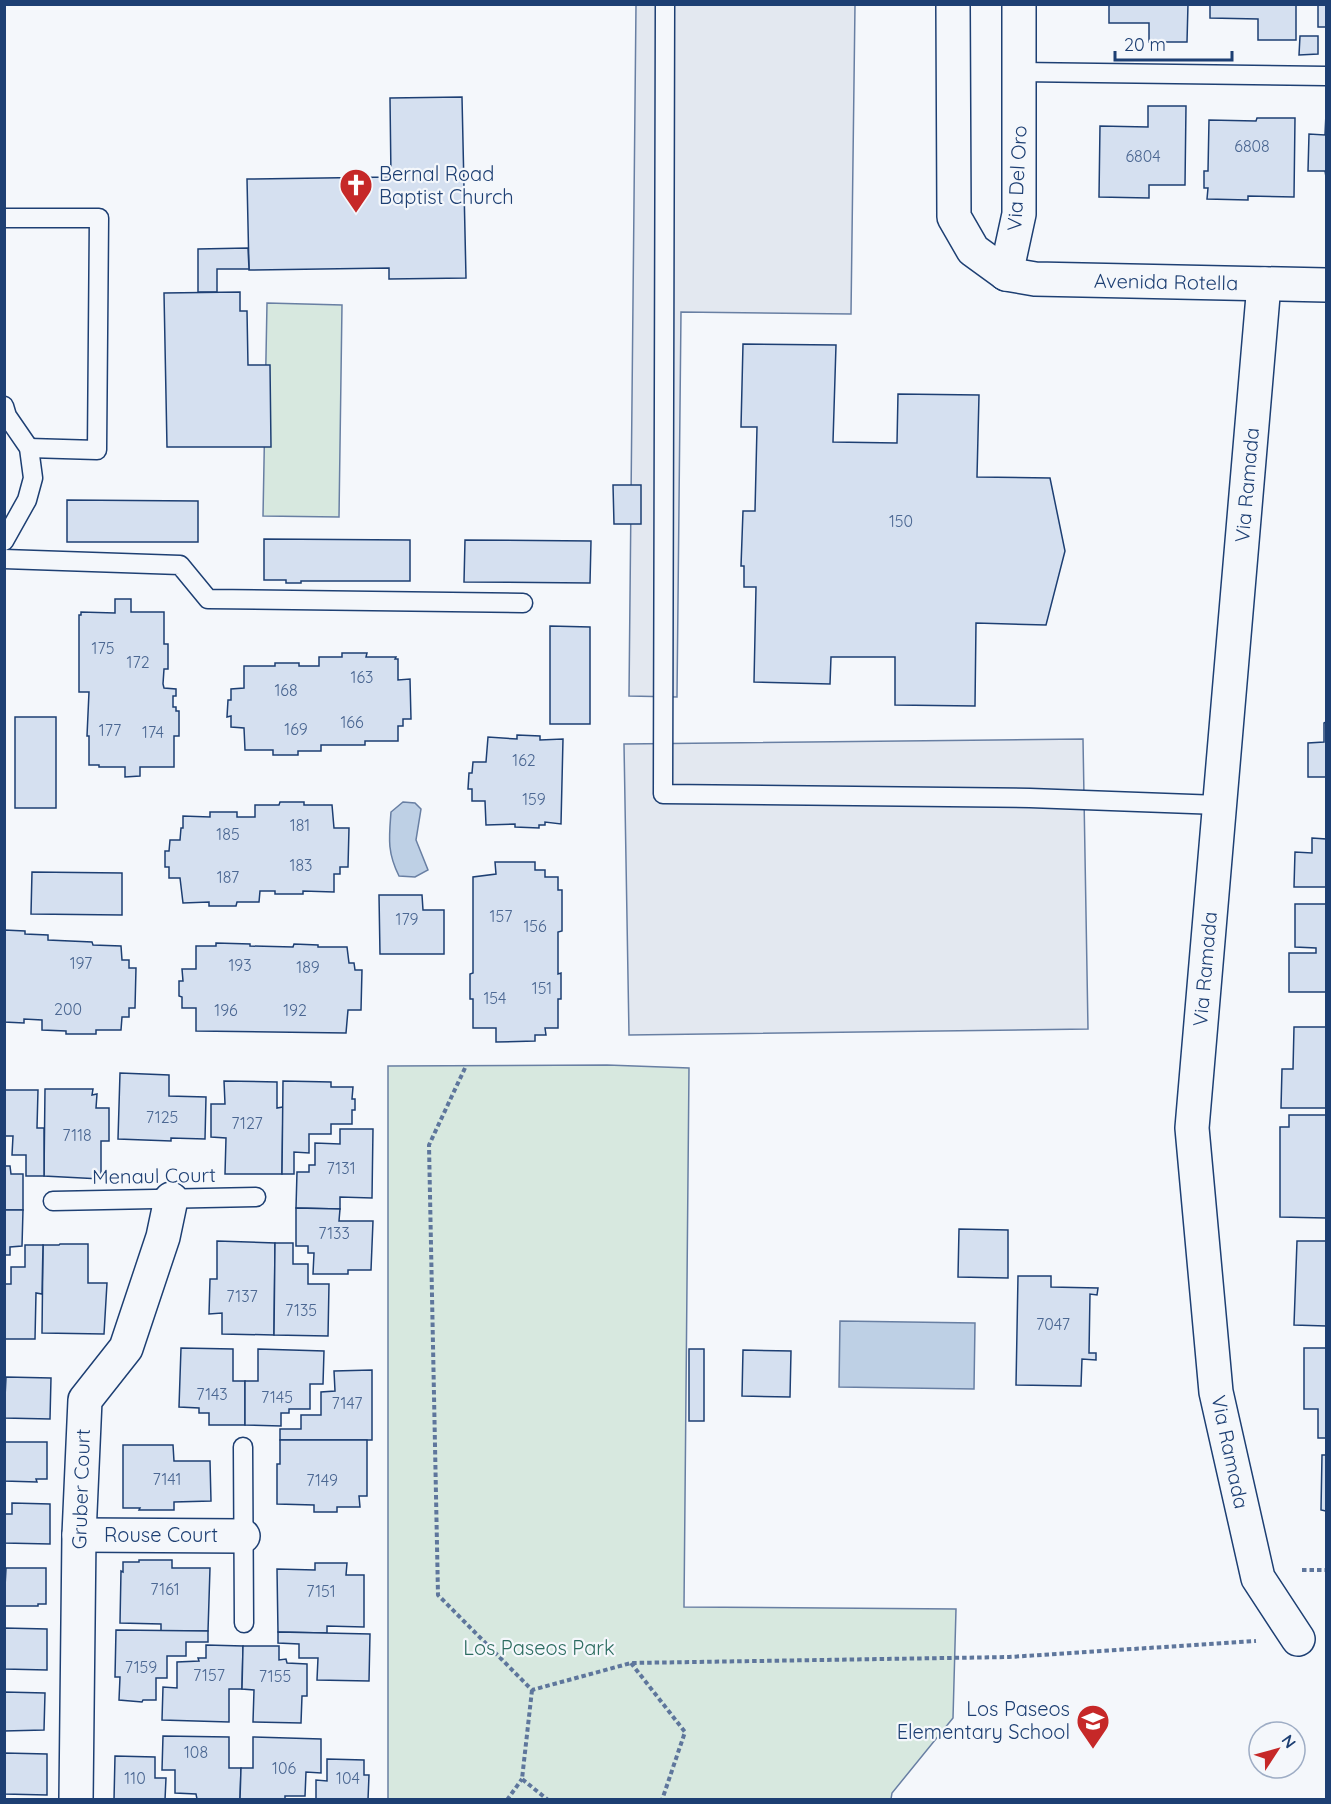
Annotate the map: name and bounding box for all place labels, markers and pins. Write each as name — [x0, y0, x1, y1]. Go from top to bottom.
place label: Bernal Road Baptist Church — [379, 161, 514, 209]
church icon: Bernal Road Baptist Church — [338, 167, 374, 214]
place label: Los Paseos Elementary School — [897, 1696, 1070, 1744]
school or university icon: Los Paseos Elementary School — [1075, 1703, 1111, 1750]

